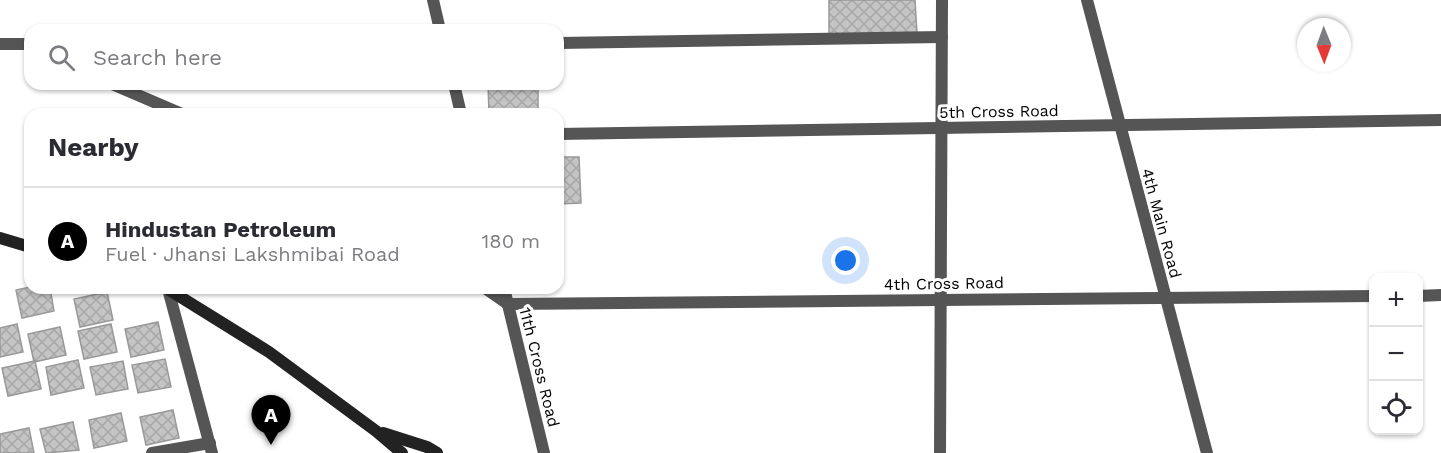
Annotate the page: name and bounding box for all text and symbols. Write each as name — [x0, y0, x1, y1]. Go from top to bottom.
north arrow — [1297, 18, 1351, 72]
search box — [24, 24, 564, 90]
icon: search — [45, 41, 78, 74]
text: Search here — [93, 45, 222, 70]
street label: 5th Cross Road — [939, 101, 1059, 122]
text: Nearby — [48, 132, 139, 162]
street label: 4th Main Road — [1138, 166, 1185, 280]
text: Hindustan Petroleum — [105, 217, 336, 242]
text: A — [61, 229, 74, 253]
text: 180 m — [482, 229, 540, 253]
text: Fuel · Jhansi Lakshmibai Road — [105, 242, 400, 266]
your location — [831, 246, 860, 275]
street label: 4th Cross Road — [884, 273, 1004, 294]
map controls — [1369, 273, 1423, 435]
button: + — [1369, 273, 1423, 327]
street label: 11th Cross Road — [515, 305, 564, 429]
button: − — [1369, 327, 1423, 381]
button: locate — [1369, 381, 1423, 435]
pin: A — [252, 396, 290, 445]

